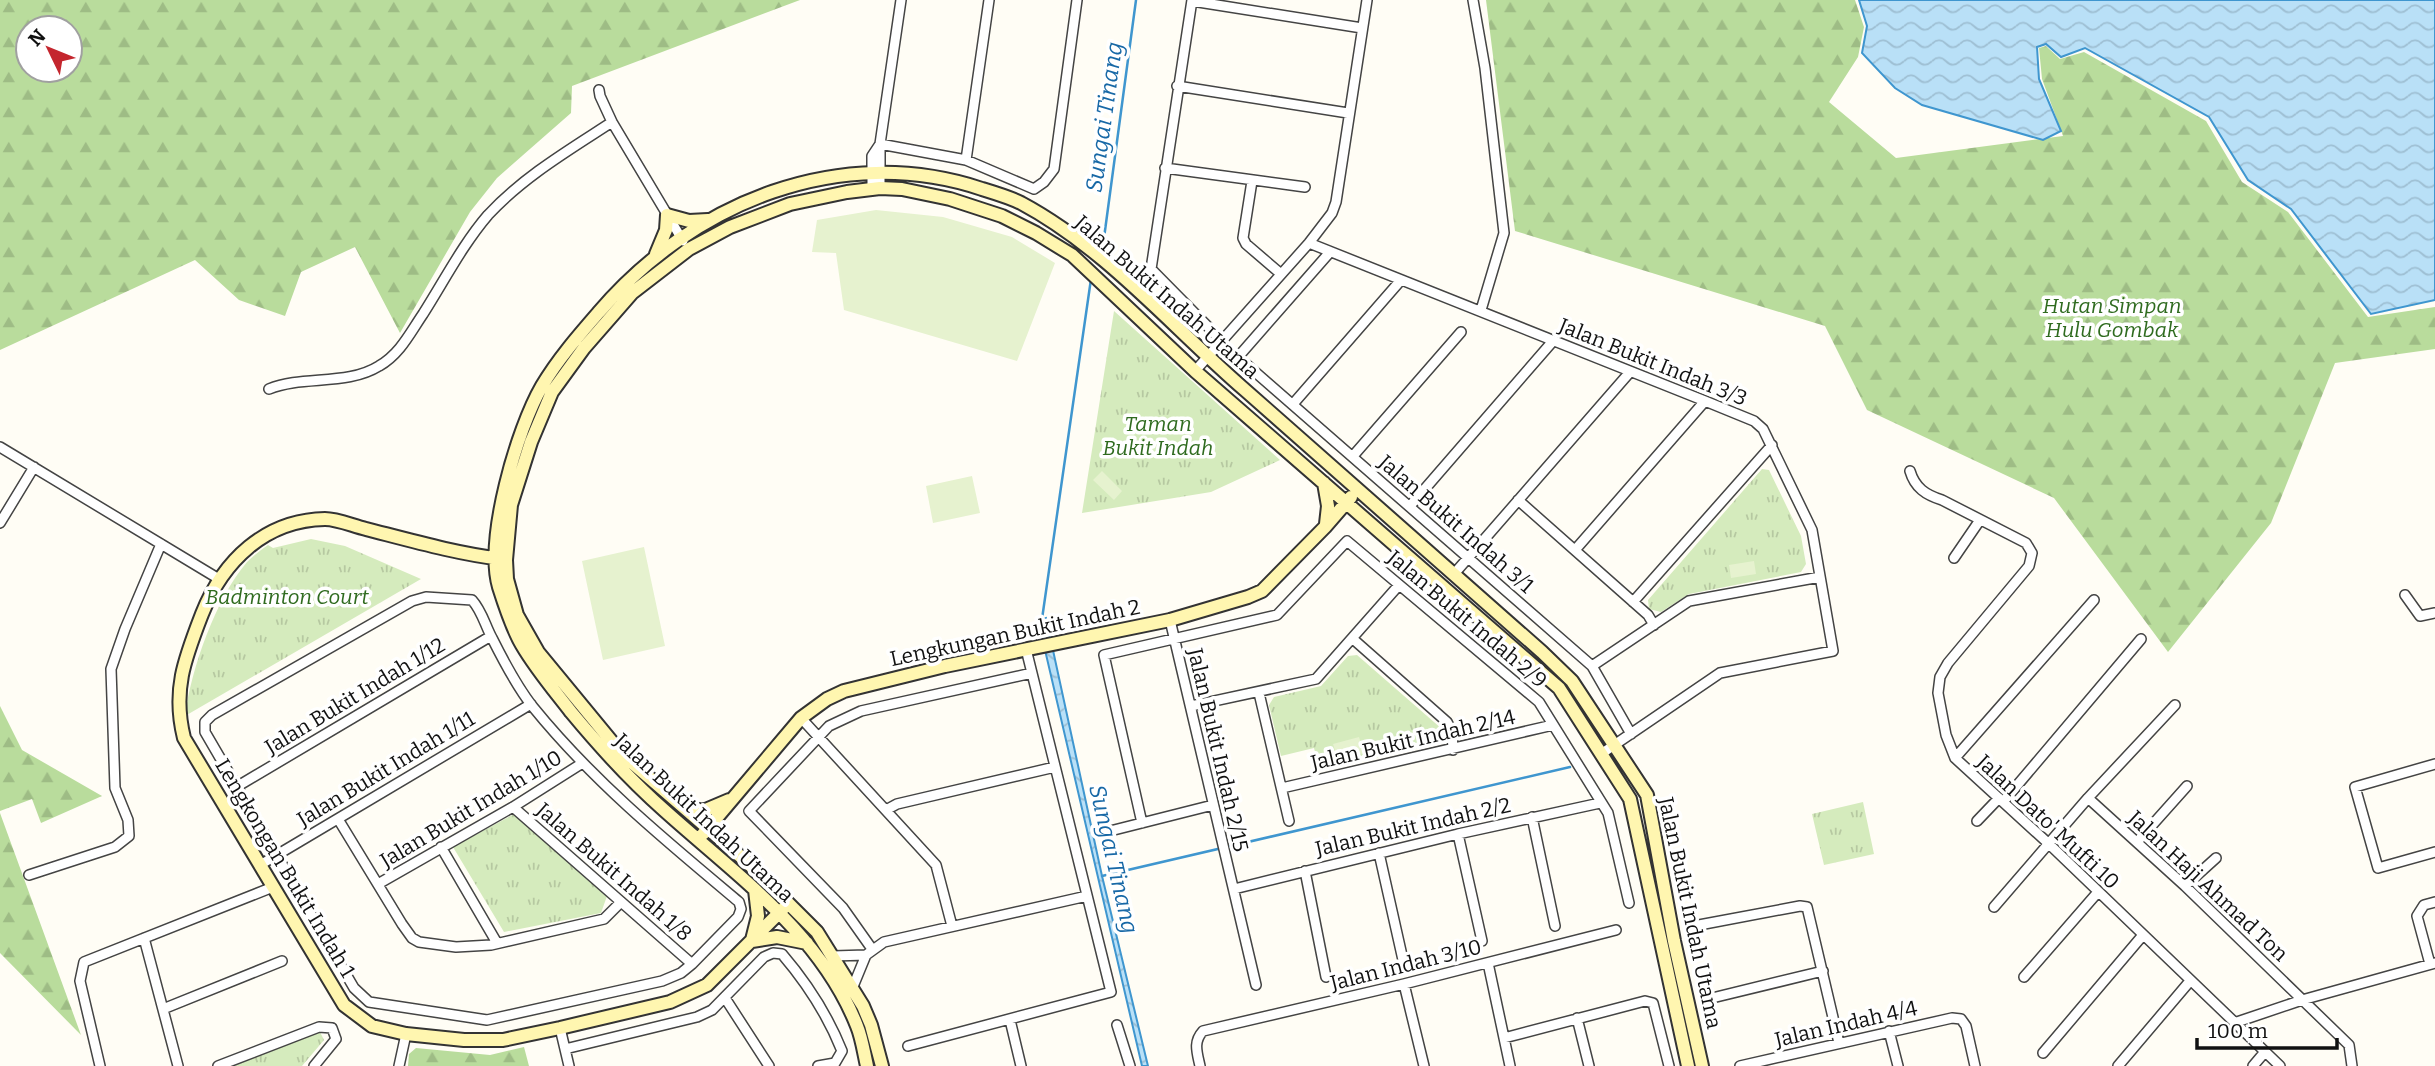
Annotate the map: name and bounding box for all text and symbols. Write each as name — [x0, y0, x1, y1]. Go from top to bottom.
north arrow — [14, 14, 84, 84]
text: N — [24, 24, 51, 51]
water label: Sungai Tinang — [1080, 40, 1128, 194]
street label: Jalan Bukit Indah Utama — [1069, 209, 1265, 385]
park label: Hutan Simpan Hulu Gombak — [2042, 293, 2182, 343]
street label: Jalan Bukit Indah 3/3 — [1554, 312, 1751, 412]
park label: Taman Bukit Indah — [1103, 411, 1213, 461]
street label: Jalan Bukit Indah 3/1 — [1372, 449, 1539, 599]
street label: Jalan Bukit Indah 2/9 — [1381, 544, 1552, 693]
park label: Badminton Court — [205, 584, 369, 610]
street label: Lengkungan Bukit Indah 2 — [888, 594, 1142, 672]
street label: Jalan Bukit Indah 1/12 — [259, 632, 450, 761]
street label: Jalan Bukit Indah 2/15 — [1182, 645, 1254, 854]
street label: Jalan Bukit Indah 2/14 — [1307, 704, 1518, 776]
street label: Jalan Bukit Indah 1/11 — [292, 705, 480, 833]
street label: Jalan Bukit Indah Utama — [608, 727, 800, 908]
street label: Jalan Bukit Indah 1/10 — [375, 744, 567, 874]
street label: Jalan Dato' Mufti 10 — [1970, 748, 2125, 895]
street label: Lengkongan Bukit Indah 1 — [209, 754, 361, 982]
water label: Sungai Tinang — [1083, 782, 1145, 936]
street label: Jalan Bukit Indah 2/2 — [1312, 792, 1513, 862]
street label: Jalan Bukit Indah Utama — [1653, 794, 1727, 1032]
street label: Jalan Bukit Indah 1/8 — [530, 797, 697, 947]
street label: Jalan Haji Ahmad Ton — [2122, 804, 2293, 967]
street label: Jalan Indah 3/10 — [1327, 934, 1484, 997]
street label: Jalan Indah 4/4 — [1771, 995, 1920, 1053]
scale bar — [2197, 1006, 2337, 1050]
text: 100 m — [2208, 1018, 2268, 1044]

